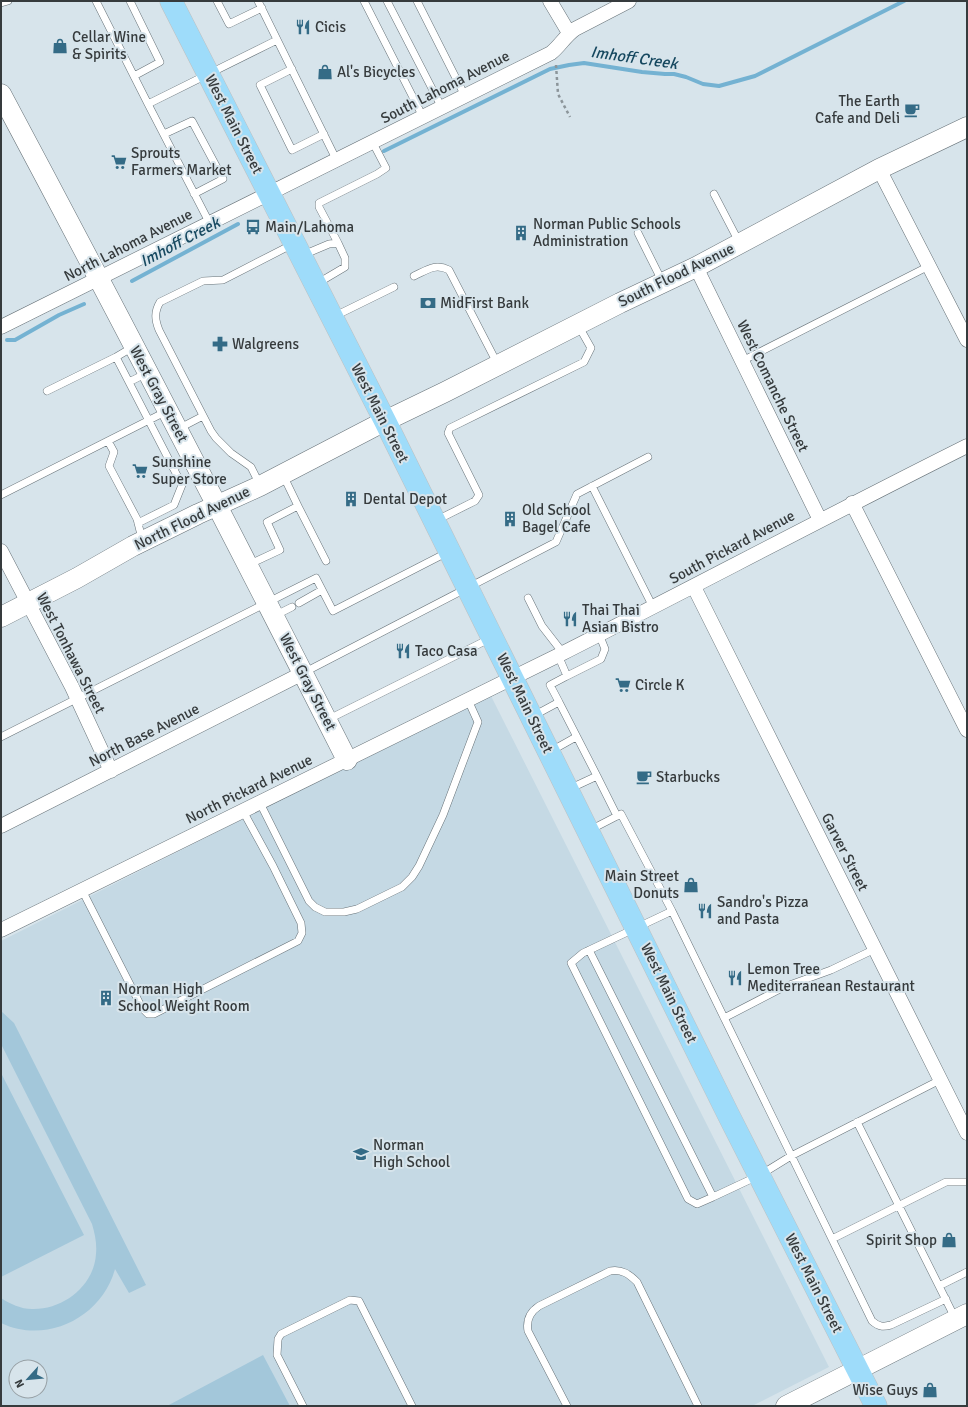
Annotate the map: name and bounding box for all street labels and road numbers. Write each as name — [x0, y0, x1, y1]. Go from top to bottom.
street label: South Lahoma Avenue — [378, 47, 512, 127]
street label: West Main Street — [201, 71, 267, 177]
street label: North Lahoma Avenue — [61, 205, 195, 285]
street label: South Flood Avenue — [615, 239, 737, 311]
street label: West Comanche Street — [733, 317, 813, 455]
street label: West Gray Street — [126, 343, 192, 445]
street label: West Main Street — [347, 360, 413, 466]
street label: North Flood Avenue — [131, 482, 253, 554]
street label: South Pickard Avenue — [666, 506, 798, 588]
street label: West Tonhawa Street — [33, 590, 109, 716]
street label: West Gray Street — [276, 630, 340, 734]
street label: West Main Street — [493, 650, 557, 756]
street label: North Base Avenue — [86, 699, 202, 771]
street label: North Pickard Avenue — [183, 750, 315, 828]
street label: Garver Street — [818, 810, 872, 894]
street label: West Main Street — [637, 940, 701, 1046]
street label: West Main Street — [781, 1230, 847, 1336]

